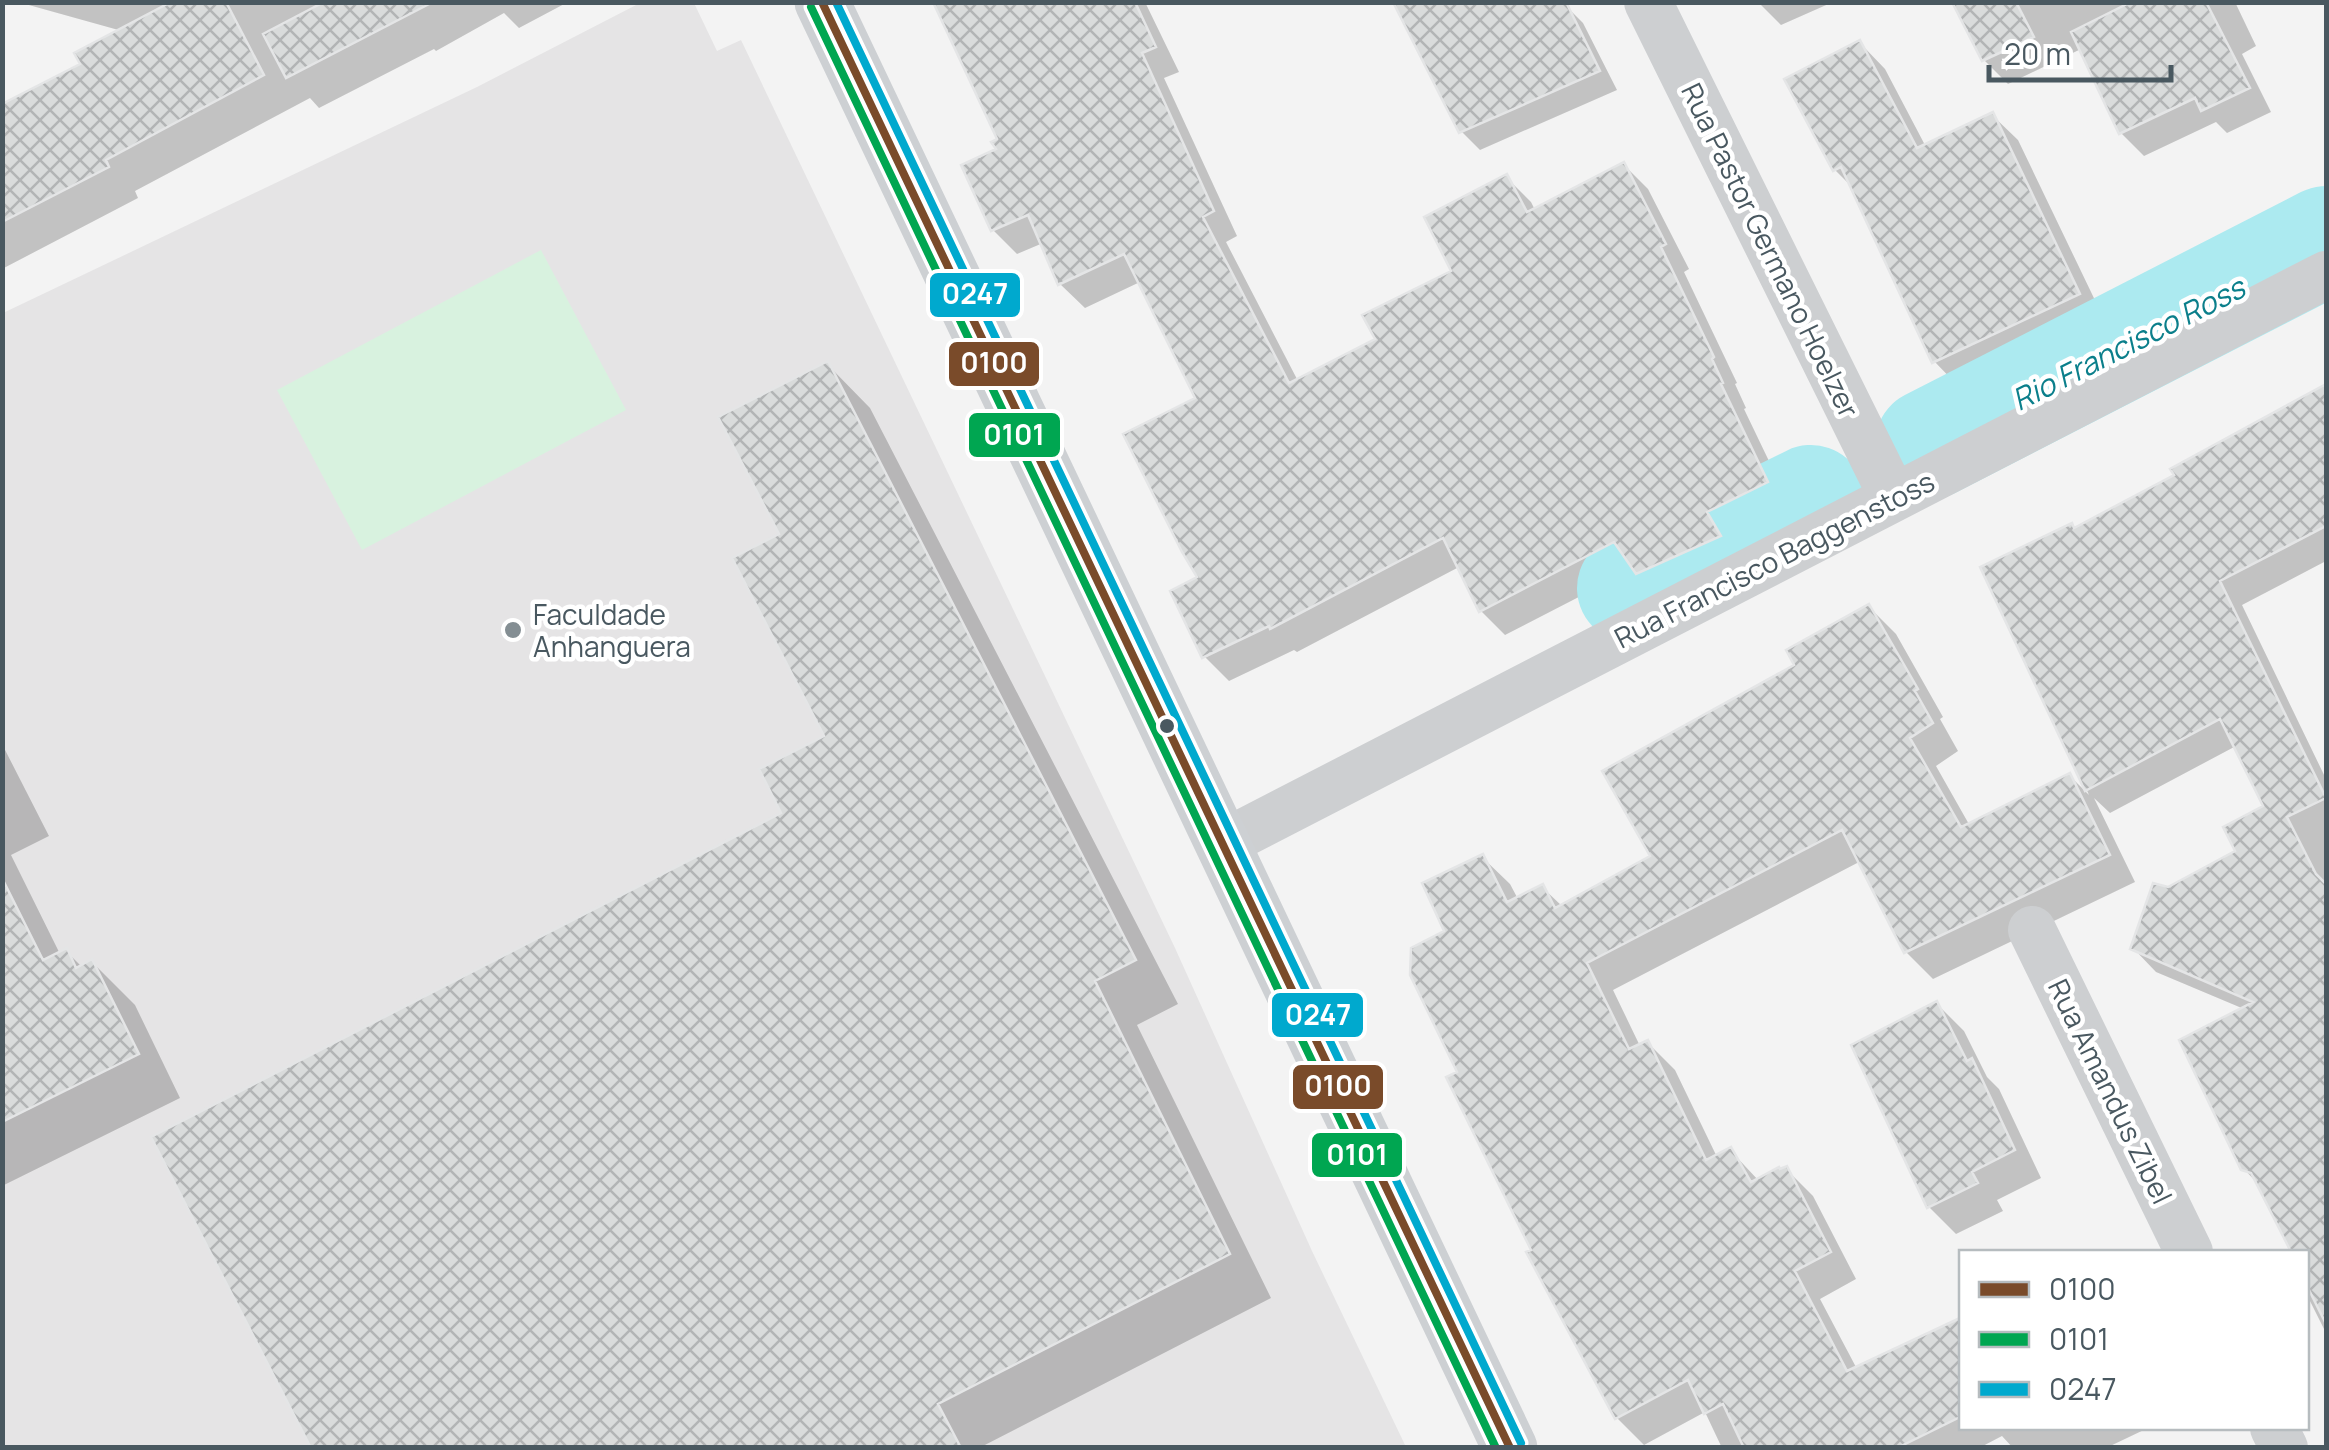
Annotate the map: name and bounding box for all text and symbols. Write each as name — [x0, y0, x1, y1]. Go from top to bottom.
scale bar — [1989, 20, 2172, 82]
text: 20 m — [2004, 33, 2071, 74]
street label: Rua Pastor Germano Hoelzer — [1673, 76, 1869, 424]
water label: Rio Francisco Ross — [2005, 266, 2253, 419]
line badge: 0247 — [928, 271, 1022, 319]
text: 0247 — [942, 274, 1008, 312]
line badge: 0100 — [947, 340, 1041, 388]
text: 0100 — [960, 343, 1028, 381]
line badge: 0101 — [967, 411, 1062, 459]
text: 0101 — [983, 415, 1045, 453]
street label: Rua Francisco Baggenstoss — [1608, 462, 1940, 656]
place label: Faculdade Anhanguera — [533, 595, 691, 665]
marker: Faculdade Anhanguera — [502, 619, 524, 641]
unlabelled marker — [1157, 716, 1177, 736]
street label: Rua Amandus Zibel — [2040, 972, 2182, 1210]
line badge: 0247 — [1270, 991, 1365, 1039]
text: 0247 — [1285, 995, 1351, 1033]
line badge: 0100 — [1291, 1063, 1385, 1111]
text: 0100 — [1304, 1066, 1372, 1104]
line badge: 0101 — [1310, 1131, 1404, 1179]
text: 0101 — [1326, 1135, 1388, 1173]
legend — [1959, 1250, 2309, 1430]
text: 0100 — [2049, 1268, 2116, 1309]
text: 0101 — [2049, 1318, 2109, 1359]
text: 0247 — [2049, 1368, 2117, 1409]

